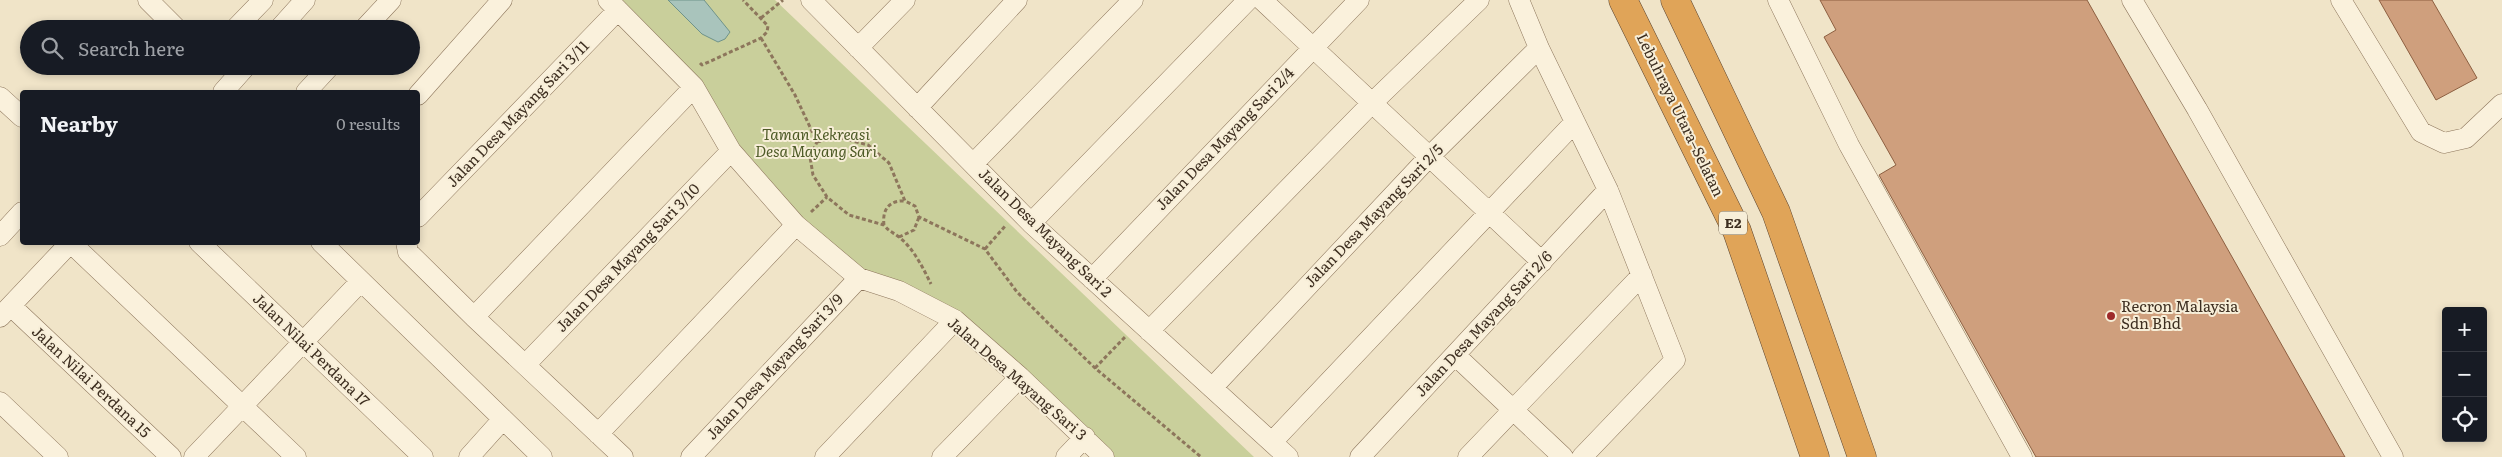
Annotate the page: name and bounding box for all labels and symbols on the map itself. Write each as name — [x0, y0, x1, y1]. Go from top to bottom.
street label: Lebuhraya Utara–Selatan — [1632, 29, 1731, 200]
street label: Jalan Desa Mayang Sari 3/11 — [440, 34, 593, 192]
street label: Jalan Desa Mayang Sari 2/4 — [1149, 61, 1299, 215]
park label: Taman Rekreasi Desa Mayang Sari — [755, 122, 878, 162]
street label: Jalan Desa Mayang Sari 2/5 — [1298, 138, 1448, 292]
street label: Jalan Desa Mayang Sari 2 — [974, 162, 1118, 302]
street label: Jalan Desa Mayang Sari 3/10 — [549, 177, 705, 337]
road number: E2 — [1719, 212, 1747, 234]
street label: Jalan Desa Mayang Sari 2/6 — [1409, 245, 1557, 401]
street label: Jalan Nilai Perdana 17 — [248, 287, 376, 411]
street label: Jalan Desa Mayang Sari 3/9 — [700, 288, 848, 444]
place label: Recron Malaysia Sdn Bhd — [2121, 294, 2239, 334]
marker: Recron Malaysia Sdn Bhd — [2105, 310, 2117, 322]
street label: Jalan Desa Mayang Sari 3 — [943, 311, 1093, 445]
street label: Jalan Nilai Perdana 15 — [27, 320, 157, 443]

